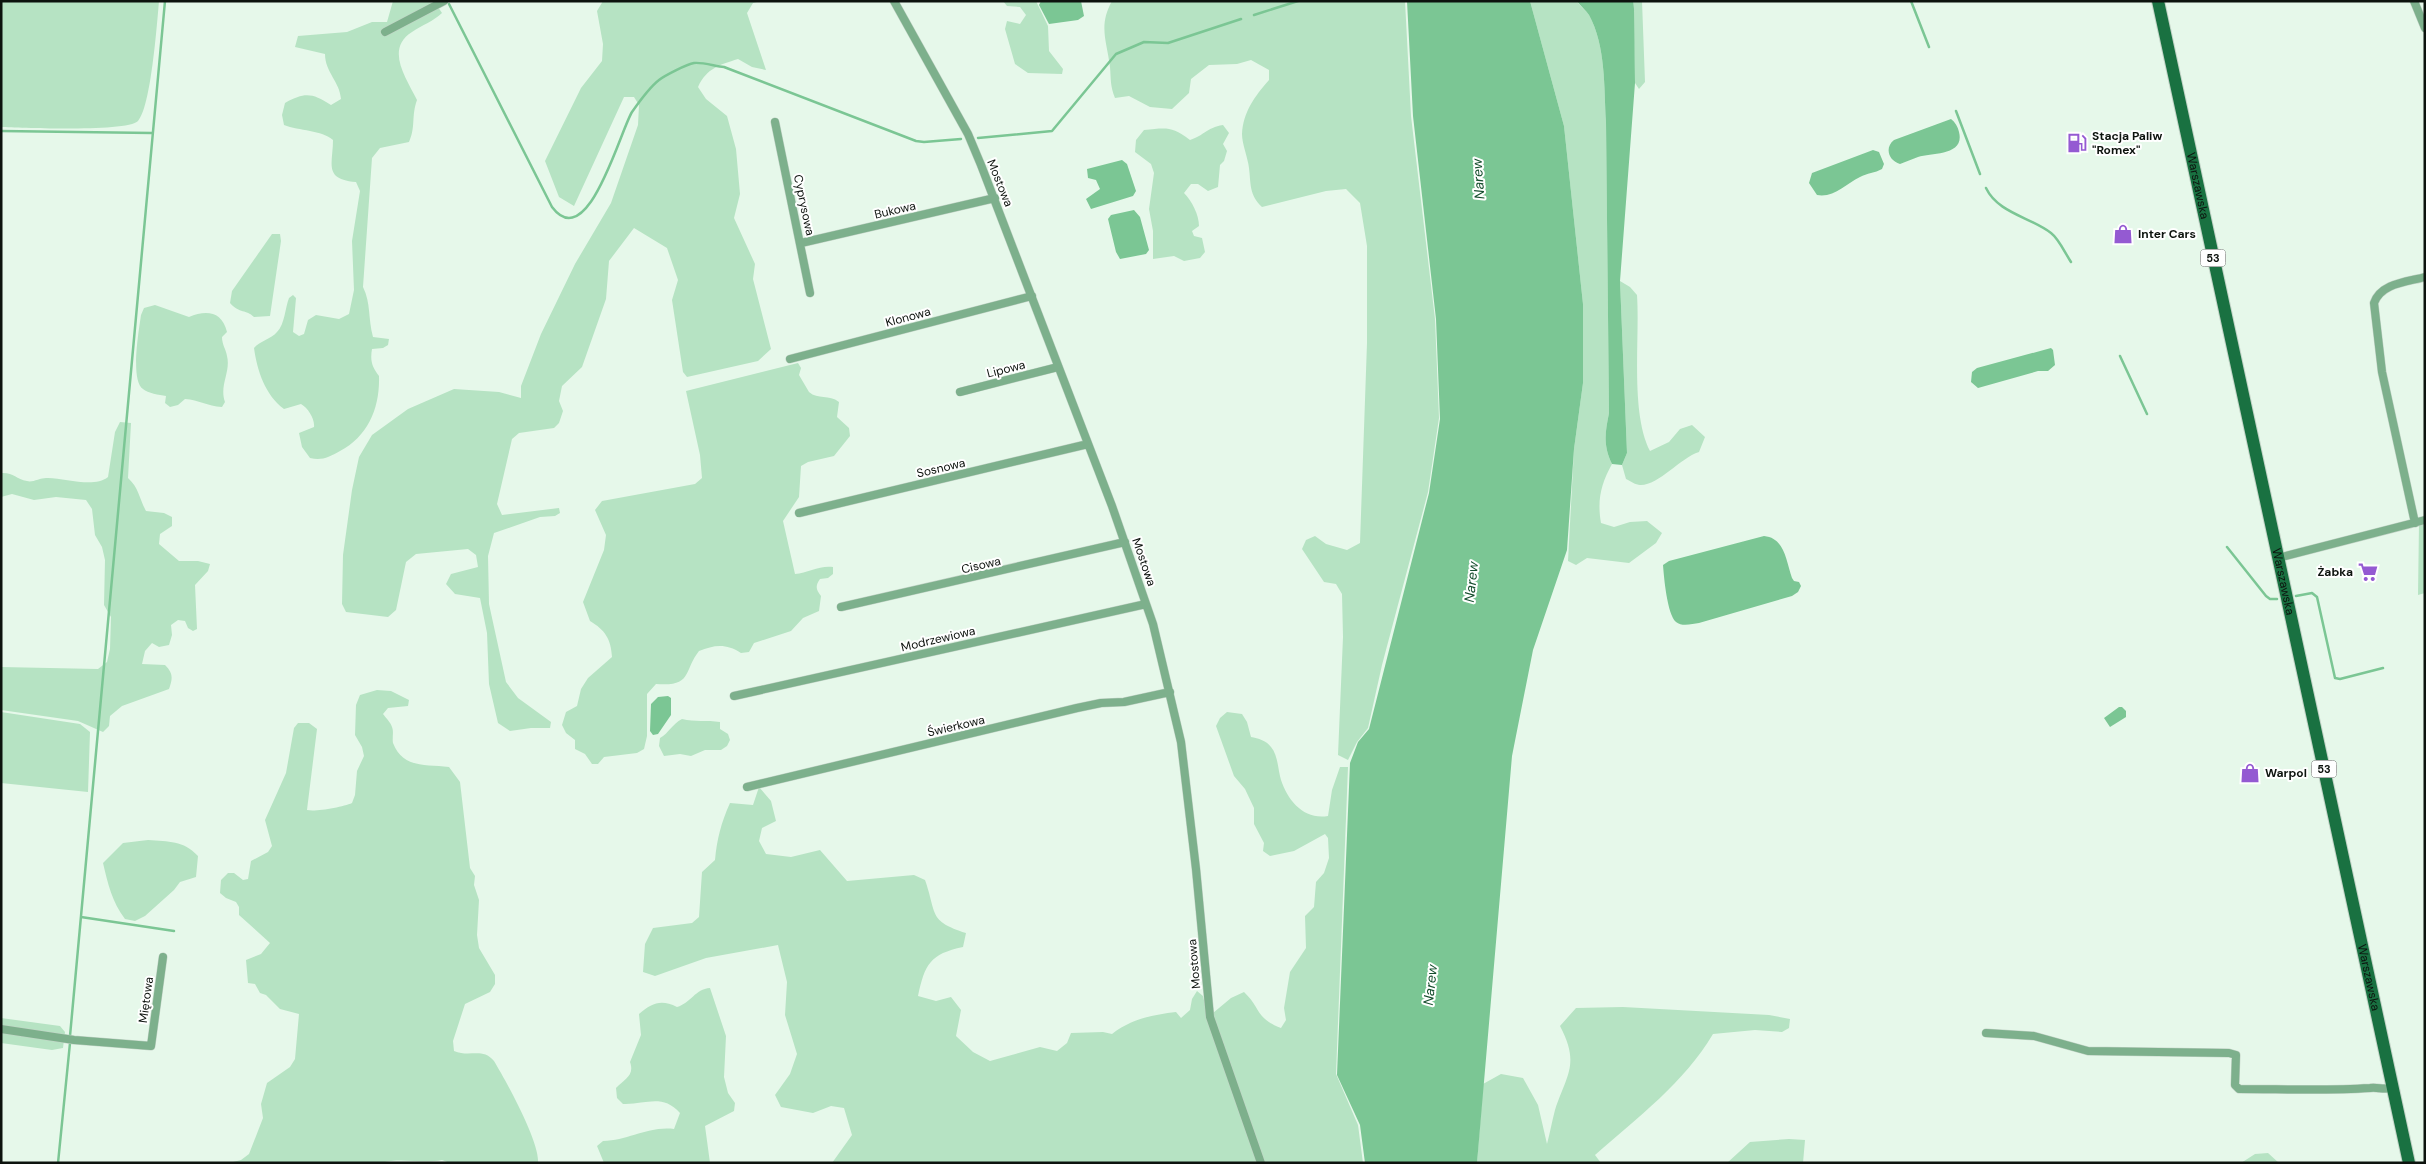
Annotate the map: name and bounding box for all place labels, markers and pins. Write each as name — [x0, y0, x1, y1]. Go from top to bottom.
place label: Stacja Paliw "Romex" — [2092, 128, 2162, 158]
fuel station icon: Stacja Paliw "Romex" — [2066, 132, 2088, 154]
shop icon: Inter Cars — [2112, 223, 2134, 245]
place label: Inter Cars — [2138, 226, 2196, 242]
supermarket icon: Żabka — [2357, 561, 2379, 583]
place label: Żabka — [2317, 564, 2353, 580]
shop icon: Warpol — [2239, 762, 2261, 784]
place label: Warpol — [2265, 765, 2307, 781]

